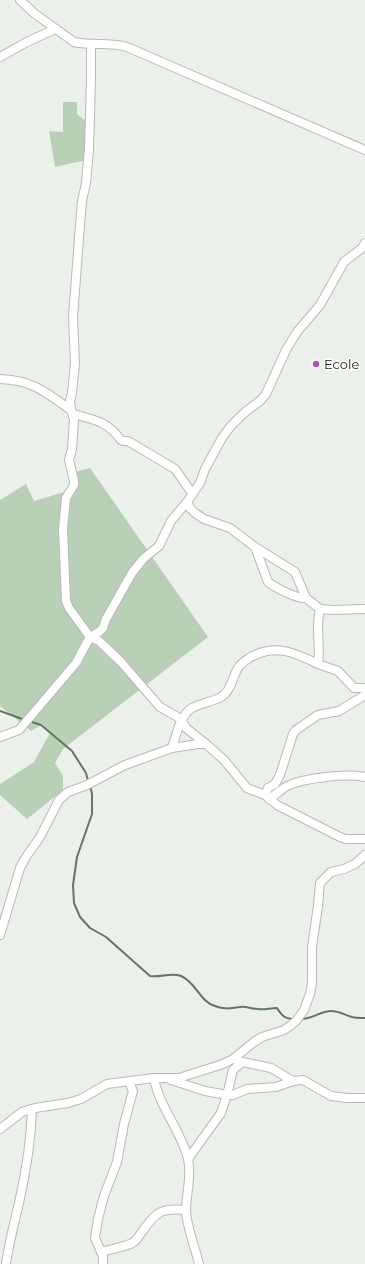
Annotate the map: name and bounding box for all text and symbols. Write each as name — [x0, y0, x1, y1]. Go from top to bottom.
place label: Ecole — [324, 356, 359, 372]
marker: Ecole — [311, 359, 321, 369]

